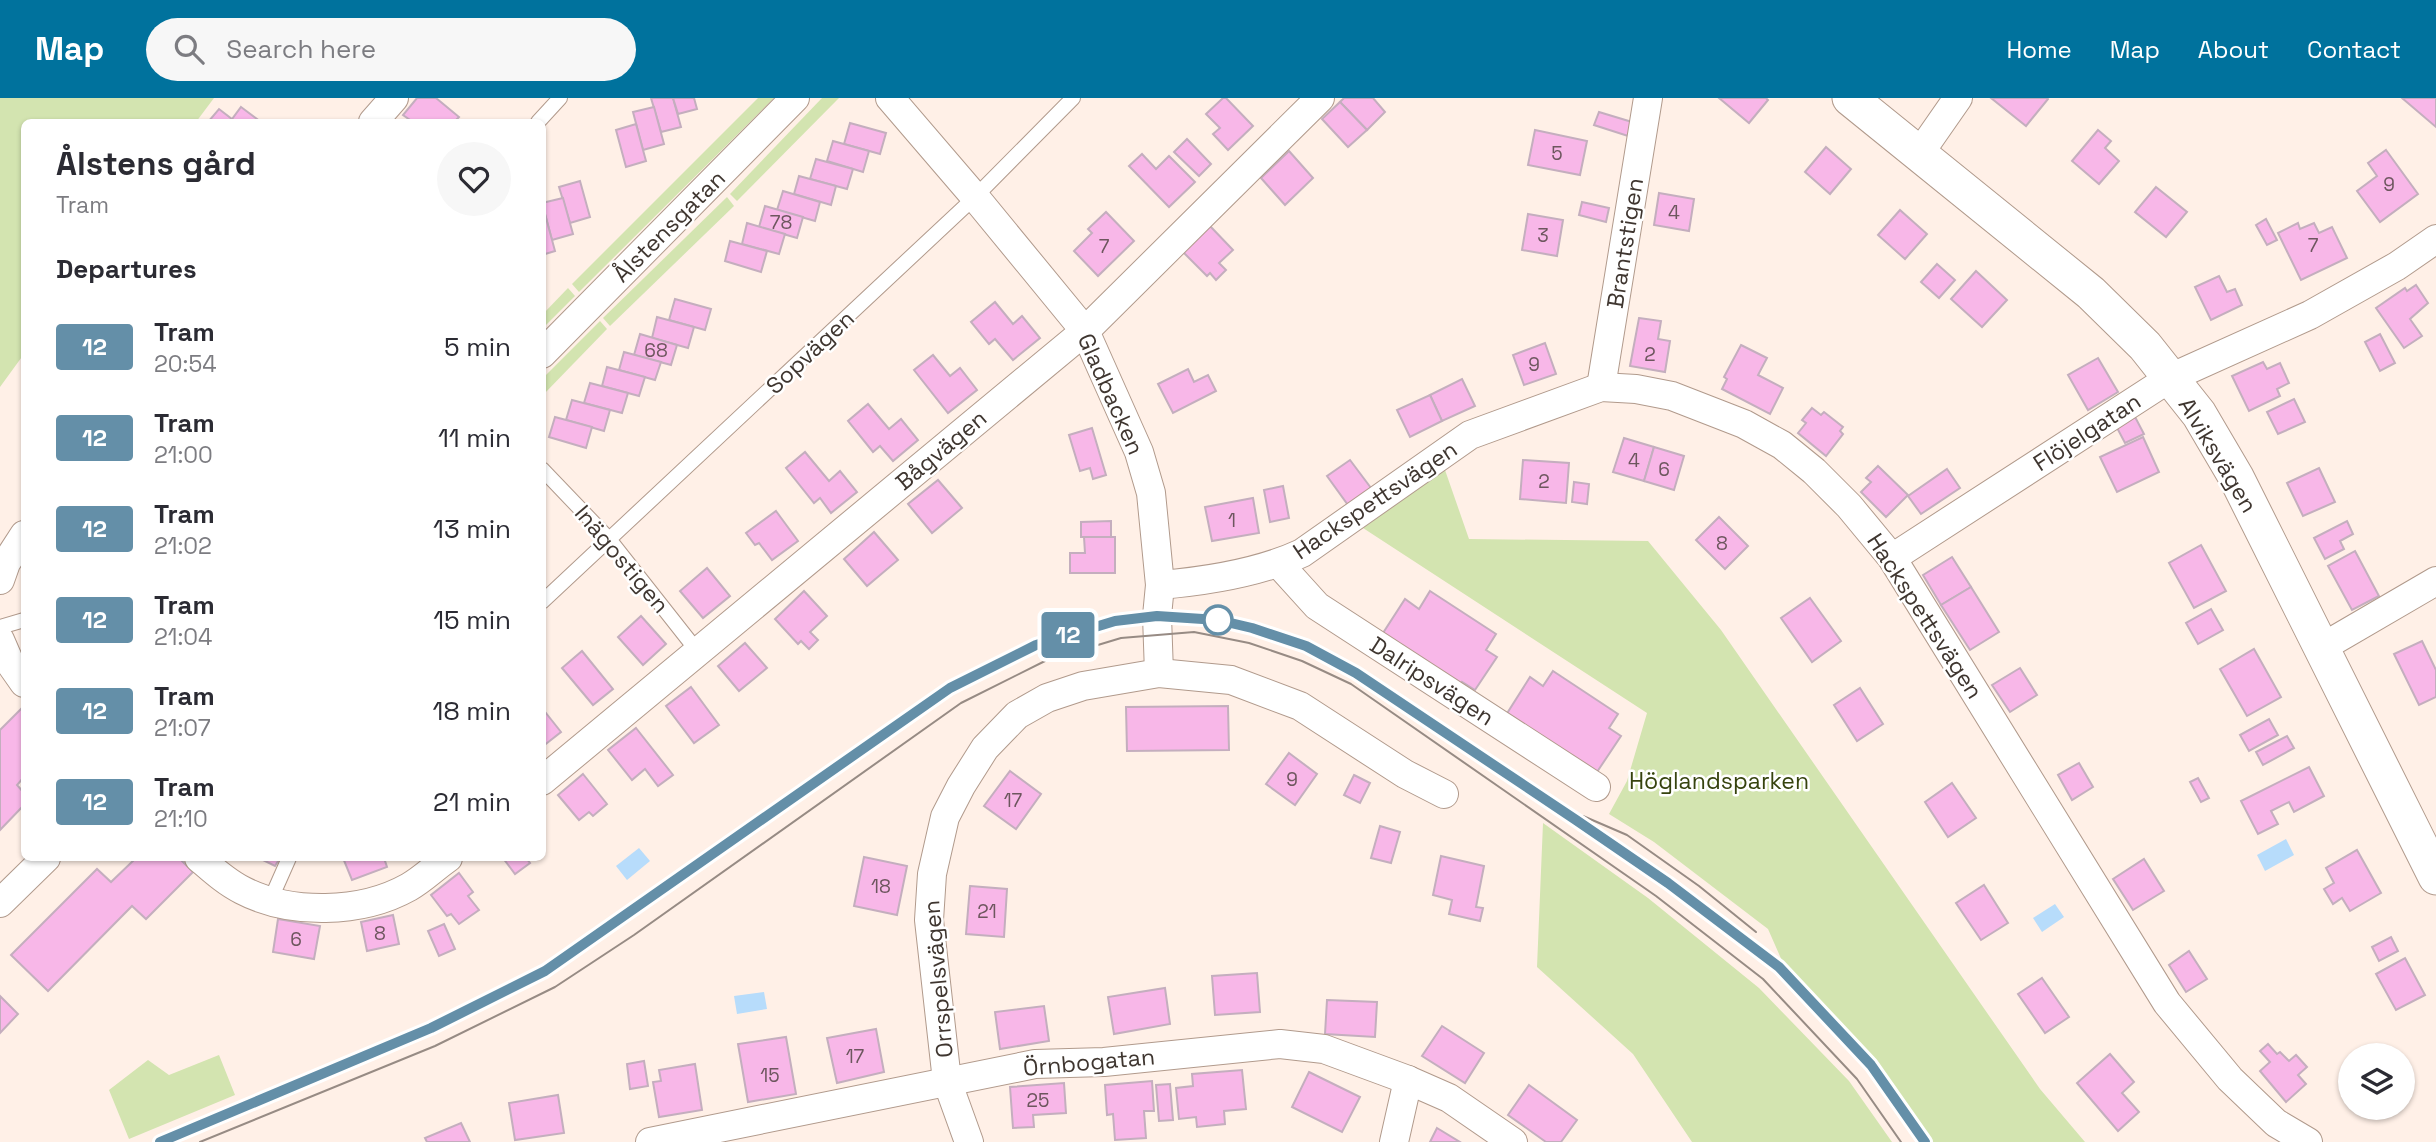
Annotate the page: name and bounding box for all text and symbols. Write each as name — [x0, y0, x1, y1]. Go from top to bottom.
search box — [146, 18, 636, 81]
text: Map — [35, 28, 104, 70]
icon: search — [170, 30, 208, 68]
text: Search here — [226, 32, 376, 66]
text: Home — [2006, 34, 2072, 65]
text: Map — [2110, 34, 2160, 65]
text: About — [2198, 34, 2269, 65]
text: Contact — [2307, 34, 2401, 65]
house number: 5 — [1551, 141, 1563, 166]
button: heart — [437, 142, 511, 216]
text: Ålstens gård — [56, 143, 256, 185]
street label: Ålstensgatan — [606, 163, 732, 289]
house number: 9 — [2383, 172, 2395, 197]
street label: Brantstigen — [1600, 176, 1650, 310]
text: Tram — [56, 190, 109, 220]
house number: 4 — [1668, 200, 1680, 225]
house number: 78 — [770, 210, 792, 235]
house number: 3 — [1537, 223, 1549, 248]
house number: 7 — [2308, 233, 2319, 258]
house number: 7 — [1099, 234, 1110, 259]
text: Departures — [56, 252, 197, 286]
street label: Sopvägen — [760, 303, 860, 401]
text: Tram — [154, 315, 215, 349]
street label: Gladbacken — [1071, 329, 1151, 459]
text: 5 min — [444, 330, 511, 364]
text: 12 — [82, 331, 107, 362]
house number: 68 — [644, 338, 668, 363]
house number: 2 — [1644, 342, 1656, 367]
text: 20:54 — [154, 349, 217, 379]
house number: 9 — [1528, 352, 1540, 377]
street label: Flöjelgatan — [2028, 386, 2146, 478]
street label: Alviksvägen — [2172, 392, 2264, 518]
street label: Bågvägen — [889, 403, 993, 497]
text: Tram — [154, 406, 215, 440]
text: 11 min — [438, 421, 511, 455]
text: 12 — [82, 422, 107, 453]
street label: Hackspettsvägen — [1287, 434, 1463, 566]
text: 21:00 — [154, 440, 213, 470]
house number: 4 — [1628, 448, 1640, 473]
house number: 6 — [1658, 457, 1670, 482]
house number: 2 — [1538, 469, 1550, 494]
text: Tram — [154, 497, 215, 531]
street label: Inägostigen — [568, 499, 676, 619]
house number: 1 — [1228, 508, 1236, 533]
text: 13 min — [433, 512, 511, 546]
text: 12 — [82, 513, 107, 544]
street label: Hackspettsvägen — [1860, 528, 1990, 704]
text: 21:02 — [154, 531, 212, 561]
house number: 8 — [1716, 531, 1728, 556]
text: Tram — [154, 588, 215, 622]
text: 15 min — [433, 603, 511, 637]
text: 12 — [82, 604, 107, 635]
unlabelled marker — [1203, 605, 1233, 635]
line badge: 12 — [1036, 612, 1100, 658]
text: 12 — [1055, 619, 1081, 650]
text: 21:04 — [154, 622, 212, 652]
street label: Dalripsvägen — [1364, 630, 1500, 732]
text: Tram — [154, 679, 215, 713]
text: 18 min — [433, 694, 511, 728]
text: 12 — [82, 695, 107, 726]
text: 21:07 — [154, 713, 211, 743]
park label: Höglandsparken — [1629, 766, 1809, 796]
house number: 9 — [1286, 767, 1298, 792]
text: Tram — [154, 770, 215, 804]
text: 21 min — [433, 785, 511, 819]
text: 12 — [82, 786, 107, 817]
house number: 17 — [1004, 788, 1023, 813]
text: 21:10 — [154, 804, 208, 834]
house number: 18 — [871, 874, 891, 899]
street label: Orrspelsvägen — [916, 899, 960, 1059]
house number: 21 — [977, 899, 997, 924]
house number: 8 — [374, 921, 386, 946]
house number: 6 — [290, 927, 302, 952]
street label: Örnbogatan — [1022, 1041, 1156, 1083]
map controls — [2338, 1043, 2415, 1120]
button: layers — [2338, 1043, 2415, 1120]
house number: 17 — [846, 1044, 865, 1069]
house number: 15 — [760, 1063, 780, 1088]
house number: 25 — [1027, 1088, 1049, 1113]

